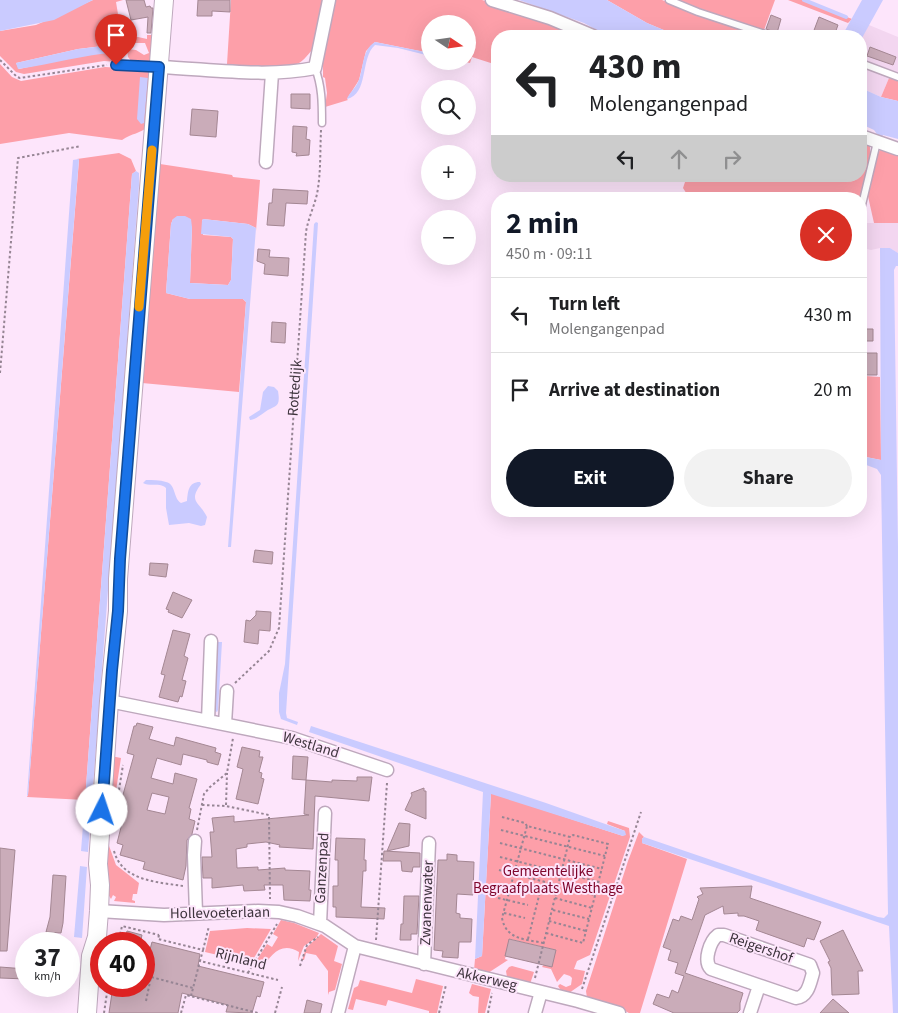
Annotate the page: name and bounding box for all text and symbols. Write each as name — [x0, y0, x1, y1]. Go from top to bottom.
pin — [95, 14, 137, 65]
north arrow — [421, 15, 476, 70]
map controls — [421, 15, 476, 265]
icon: arrive — [102, 21, 130, 49]
text: 430 m — [589, 42, 681, 92]
icon: left — [506, 50, 571, 115]
button: search — [421, 80, 476, 135]
text: Molengangenpad — [589, 88, 748, 120]
button: + — [421, 145, 476, 200]
icon: left — [612, 145, 640, 173]
icon: ahead — [665, 145, 693, 173]
icon: right — [718, 145, 746, 173]
text: 2 min — [506, 202, 579, 245]
button: close — [800, 209, 852, 261]
button: − — [421, 210, 476, 265]
text: 450 m · 09:11 — [506, 243, 593, 265]
text: Turn left — [549, 291, 620, 318]
icon: left — [506, 301, 534, 329]
text: 430 m — [804, 302, 852, 329]
text: Molengangenpad — [549, 318, 665, 340]
street label: Rottedijk — [283, 359, 307, 417]
icon: arrive — [506, 376, 534, 404]
text: Arrive at destination — [549, 377, 720, 404]
text: 20 m — [814, 377, 852, 404]
button: Exit — [506, 449, 674, 507]
button: Share — [684, 449, 852, 507]
street label: Westland — [280, 726, 342, 764]
position arrow — [75, 783, 127, 835]
street label: Ganzenpad — [310, 832, 334, 904]
street label: Zwanenwater — [415, 859, 439, 946]
park label: Gemeentelijke Begraafplaats Westhage — [473, 861, 623, 899]
street label: Hollevoeterlaan — [170, 902, 270, 924]
street label: Reigershof — [726, 927, 796, 969]
speed limit sign: 40 — [90, 932, 155, 997]
text: 37 — [34, 940, 61, 976]
street label: Rijnland — [213, 943, 269, 975]
street label: Akkerweg — [455, 962, 520, 996]
text: km/h — [34, 968, 61, 985]

